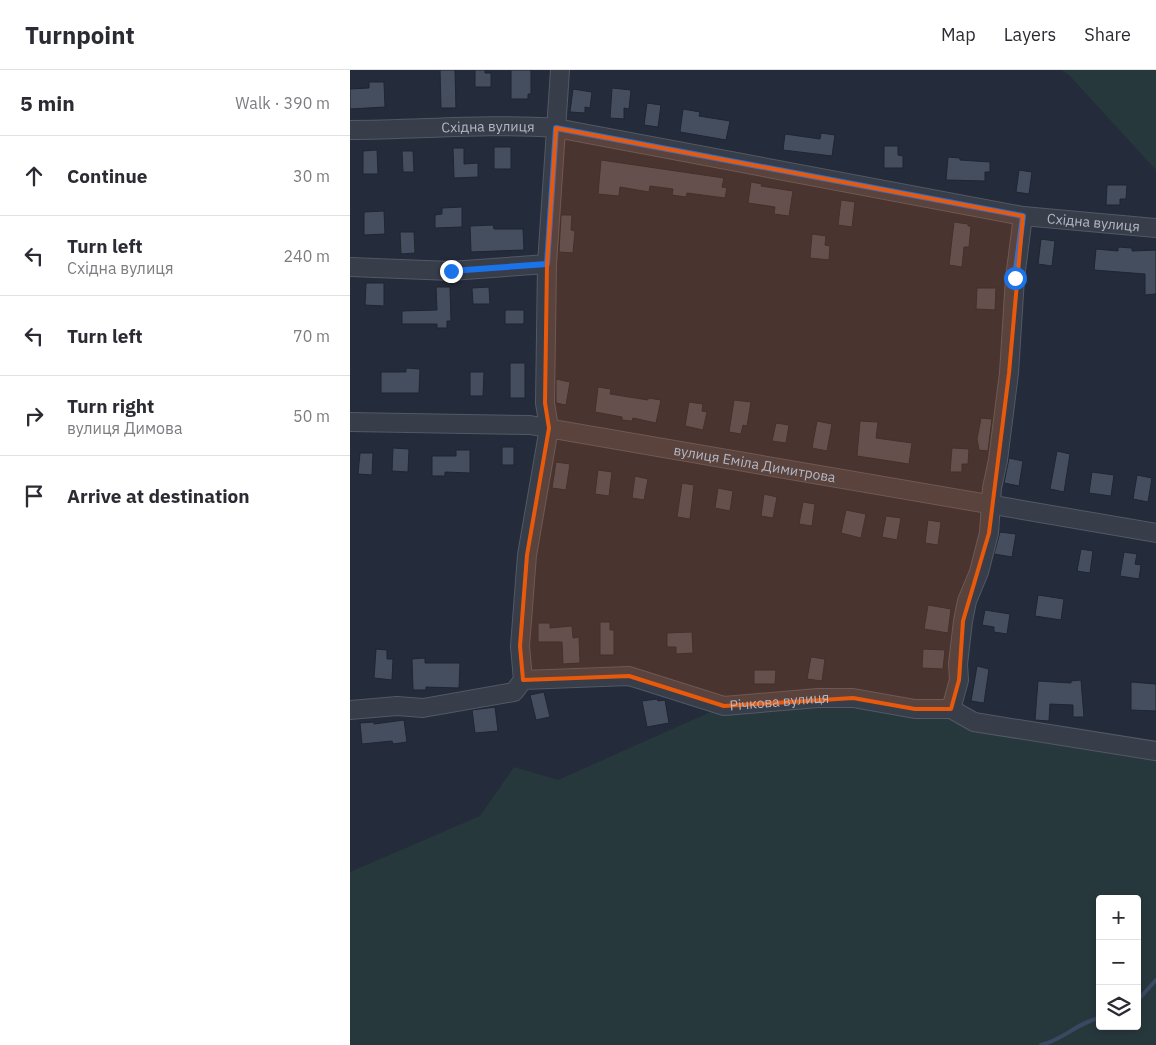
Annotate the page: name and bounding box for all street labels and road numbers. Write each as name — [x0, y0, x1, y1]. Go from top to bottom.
street label: Східна вулиця — [441, 117, 535, 137]
street label: Східна вулиця — [1046, 209, 1141, 236]
street label: вулиця Еміла Димитрова — [672, 441, 838, 487]
street label: Річкова вулиця — [729, 689, 829, 714]

